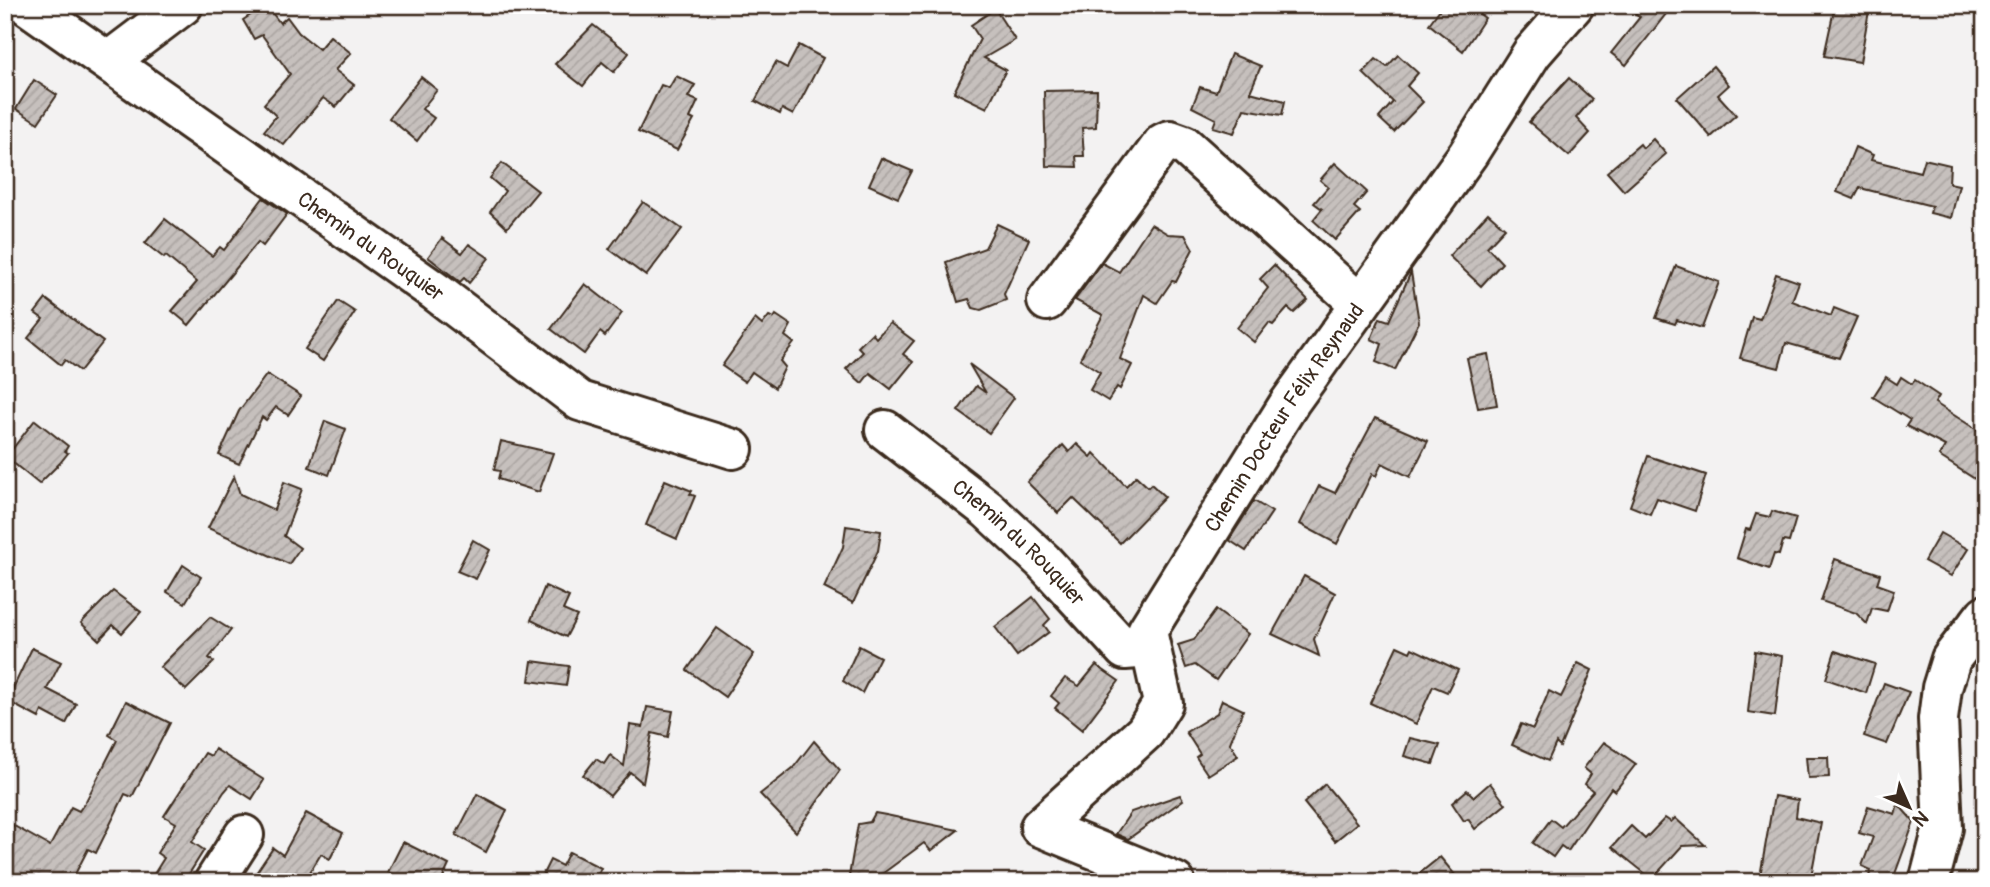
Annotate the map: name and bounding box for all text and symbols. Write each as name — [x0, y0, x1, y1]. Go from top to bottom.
street label: Chemin du Rouquier — [292, 186, 450, 308]
street label: Chemin Docteur Félix Reynaud — [1199, 298, 1370, 537]
street label: Chemin du Rouquier — [946, 474, 1091, 612]
north arrow — [1874, 772, 1944, 842]
text: N — [1907, 805, 1933, 831]

